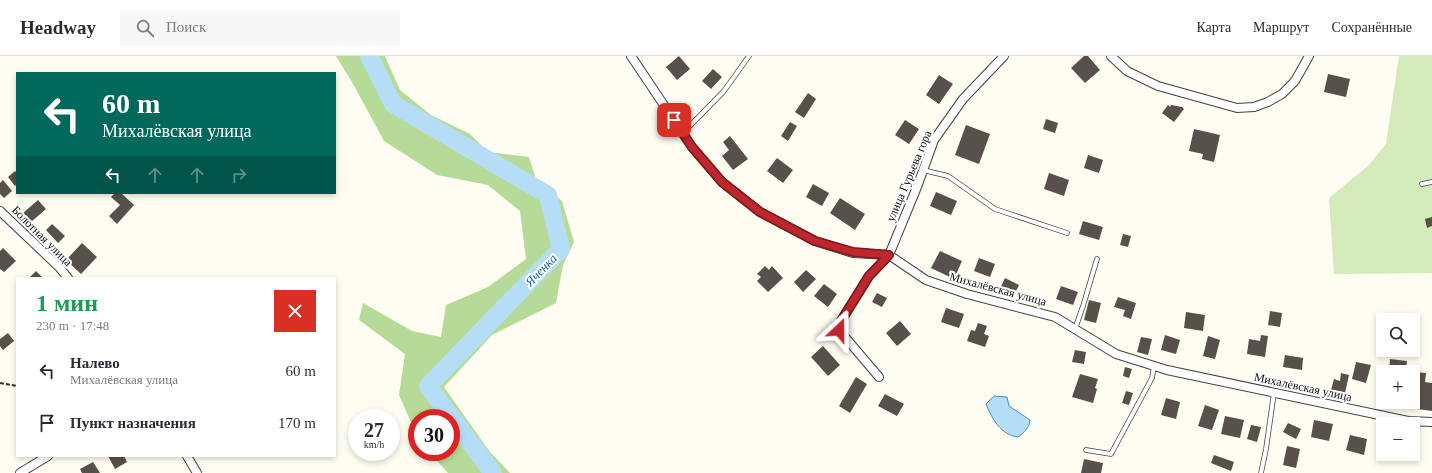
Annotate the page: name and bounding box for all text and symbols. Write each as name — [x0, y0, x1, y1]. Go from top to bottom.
search box — [120, 10, 400, 46]
text: Headway — [20, 17, 96, 38]
icon: search — [134, 17, 156, 39]
text: Поиск — [166, 19, 206, 35]
text: Карта — [1196, 20, 1231, 35]
text: Маршрут — [1253, 20, 1309, 35]
text: Сохранённые — [1331, 20, 1412, 35]
icon: left — [36, 88, 88, 140]
text: 60 m — [102, 88, 160, 119]
pin — [657, 103, 691, 137]
icon: arrive — [663, 109, 685, 131]
text: Михалёвская улица — [102, 121, 252, 141]
street label: улица Гурьева гора — [883, 128, 935, 224]
icon: left — [102, 164, 124, 186]
icon: ahead — [144, 164, 166, 186]
icon: ahead — [186, 164, 208, 186]
icon: right — [228, 164, 250, 186]
street label: Болотная улица — [9, 203, 76, 270]
water label: Яченка — [521, 250, 560, 290]
street label: Михалёвская улица — [948, 269, 1049, 309]
text: 1 мин — [36, 290, 98, 316]
button: close — [274, 290, 316, 332]
position arrow — [818, 309, 860, 351]
map controls — [1376, 313, 1420, 461]
button: search — [1376, 313, 1420, 357]
text: 230 m · 17:48 — [36, 318, 109, 333]
text: Налево — [70, 355, 120, 371]
icon: left — [36, 360, 58, 382]
text: 60 m — [286, 363, 316, 379]
button: + — [1376, 365, 1420, 409]
street label: Михалёвская улица — [1253, 370, 1354, 404]
text: Михалёвская улица — [70, 372, 178, 387]
speed limit sign: 30 — [408, 409, 460, 461]
icon: arrive — [36, 412, 58, 434]
text: Пункт назначения — [70, 415, 196, 431]
text: 170 m — [278, 415, 316, 431]
button: − — [1376, 417, 1420, 461]
text: 27 — [364, 419, 384, 441]
text: km/h — [364, 439, 384, 450]

